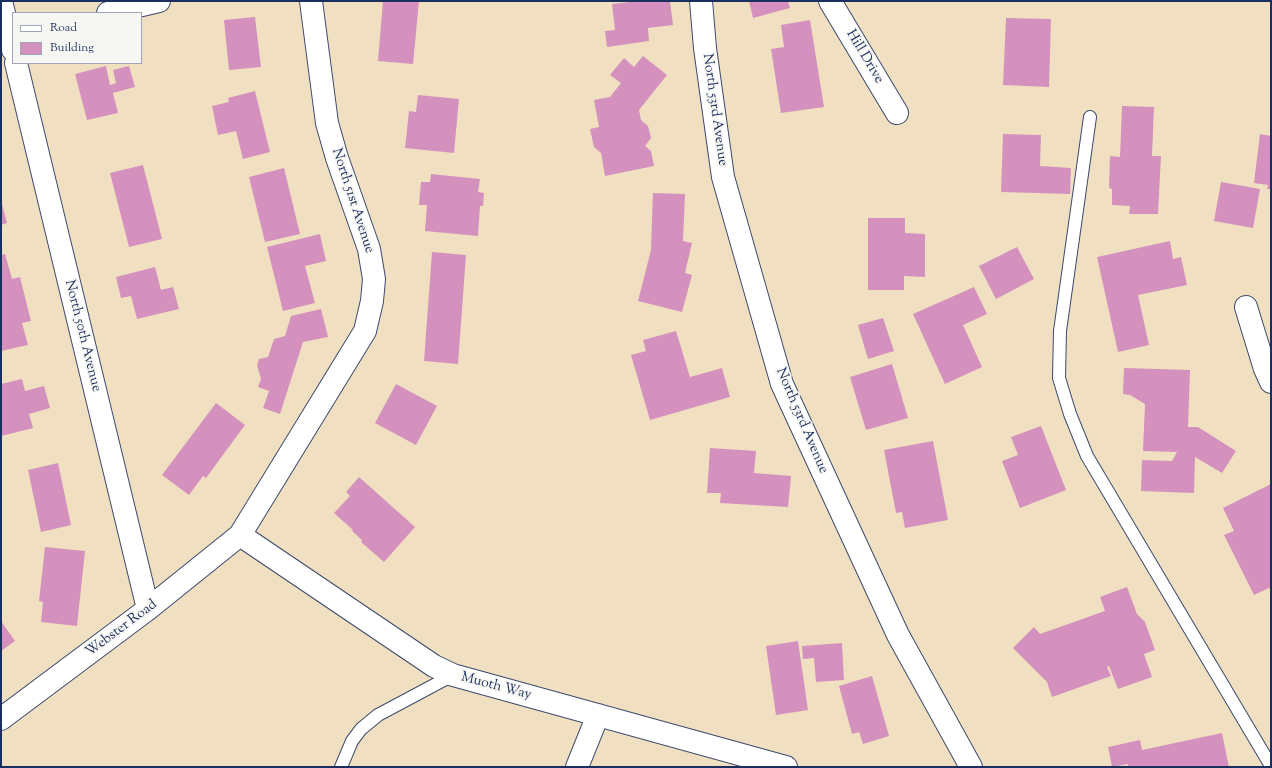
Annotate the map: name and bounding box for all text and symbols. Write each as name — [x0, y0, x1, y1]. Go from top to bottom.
legend — [12, 12, 142, 64]
text: Road — [50, 19, 77, 37]
street label: Hill Drive — [841, 27, 887, 87]
text: Building — [50, 39, 94, 57]
street label: North 53rd Avenue — [698, 53, 730, 167]
street label: North 51st Avenue — [327, 146, 377, 256]
street label: North 50th Avenue — [60, 278, 104, 394]
street label: North 53rd Avenue — [771, 366, 831, 476]
street label: Webster Road — [83, 597, 161, 661]
street label: Muoth Way — [459, 670, 533, 704]

